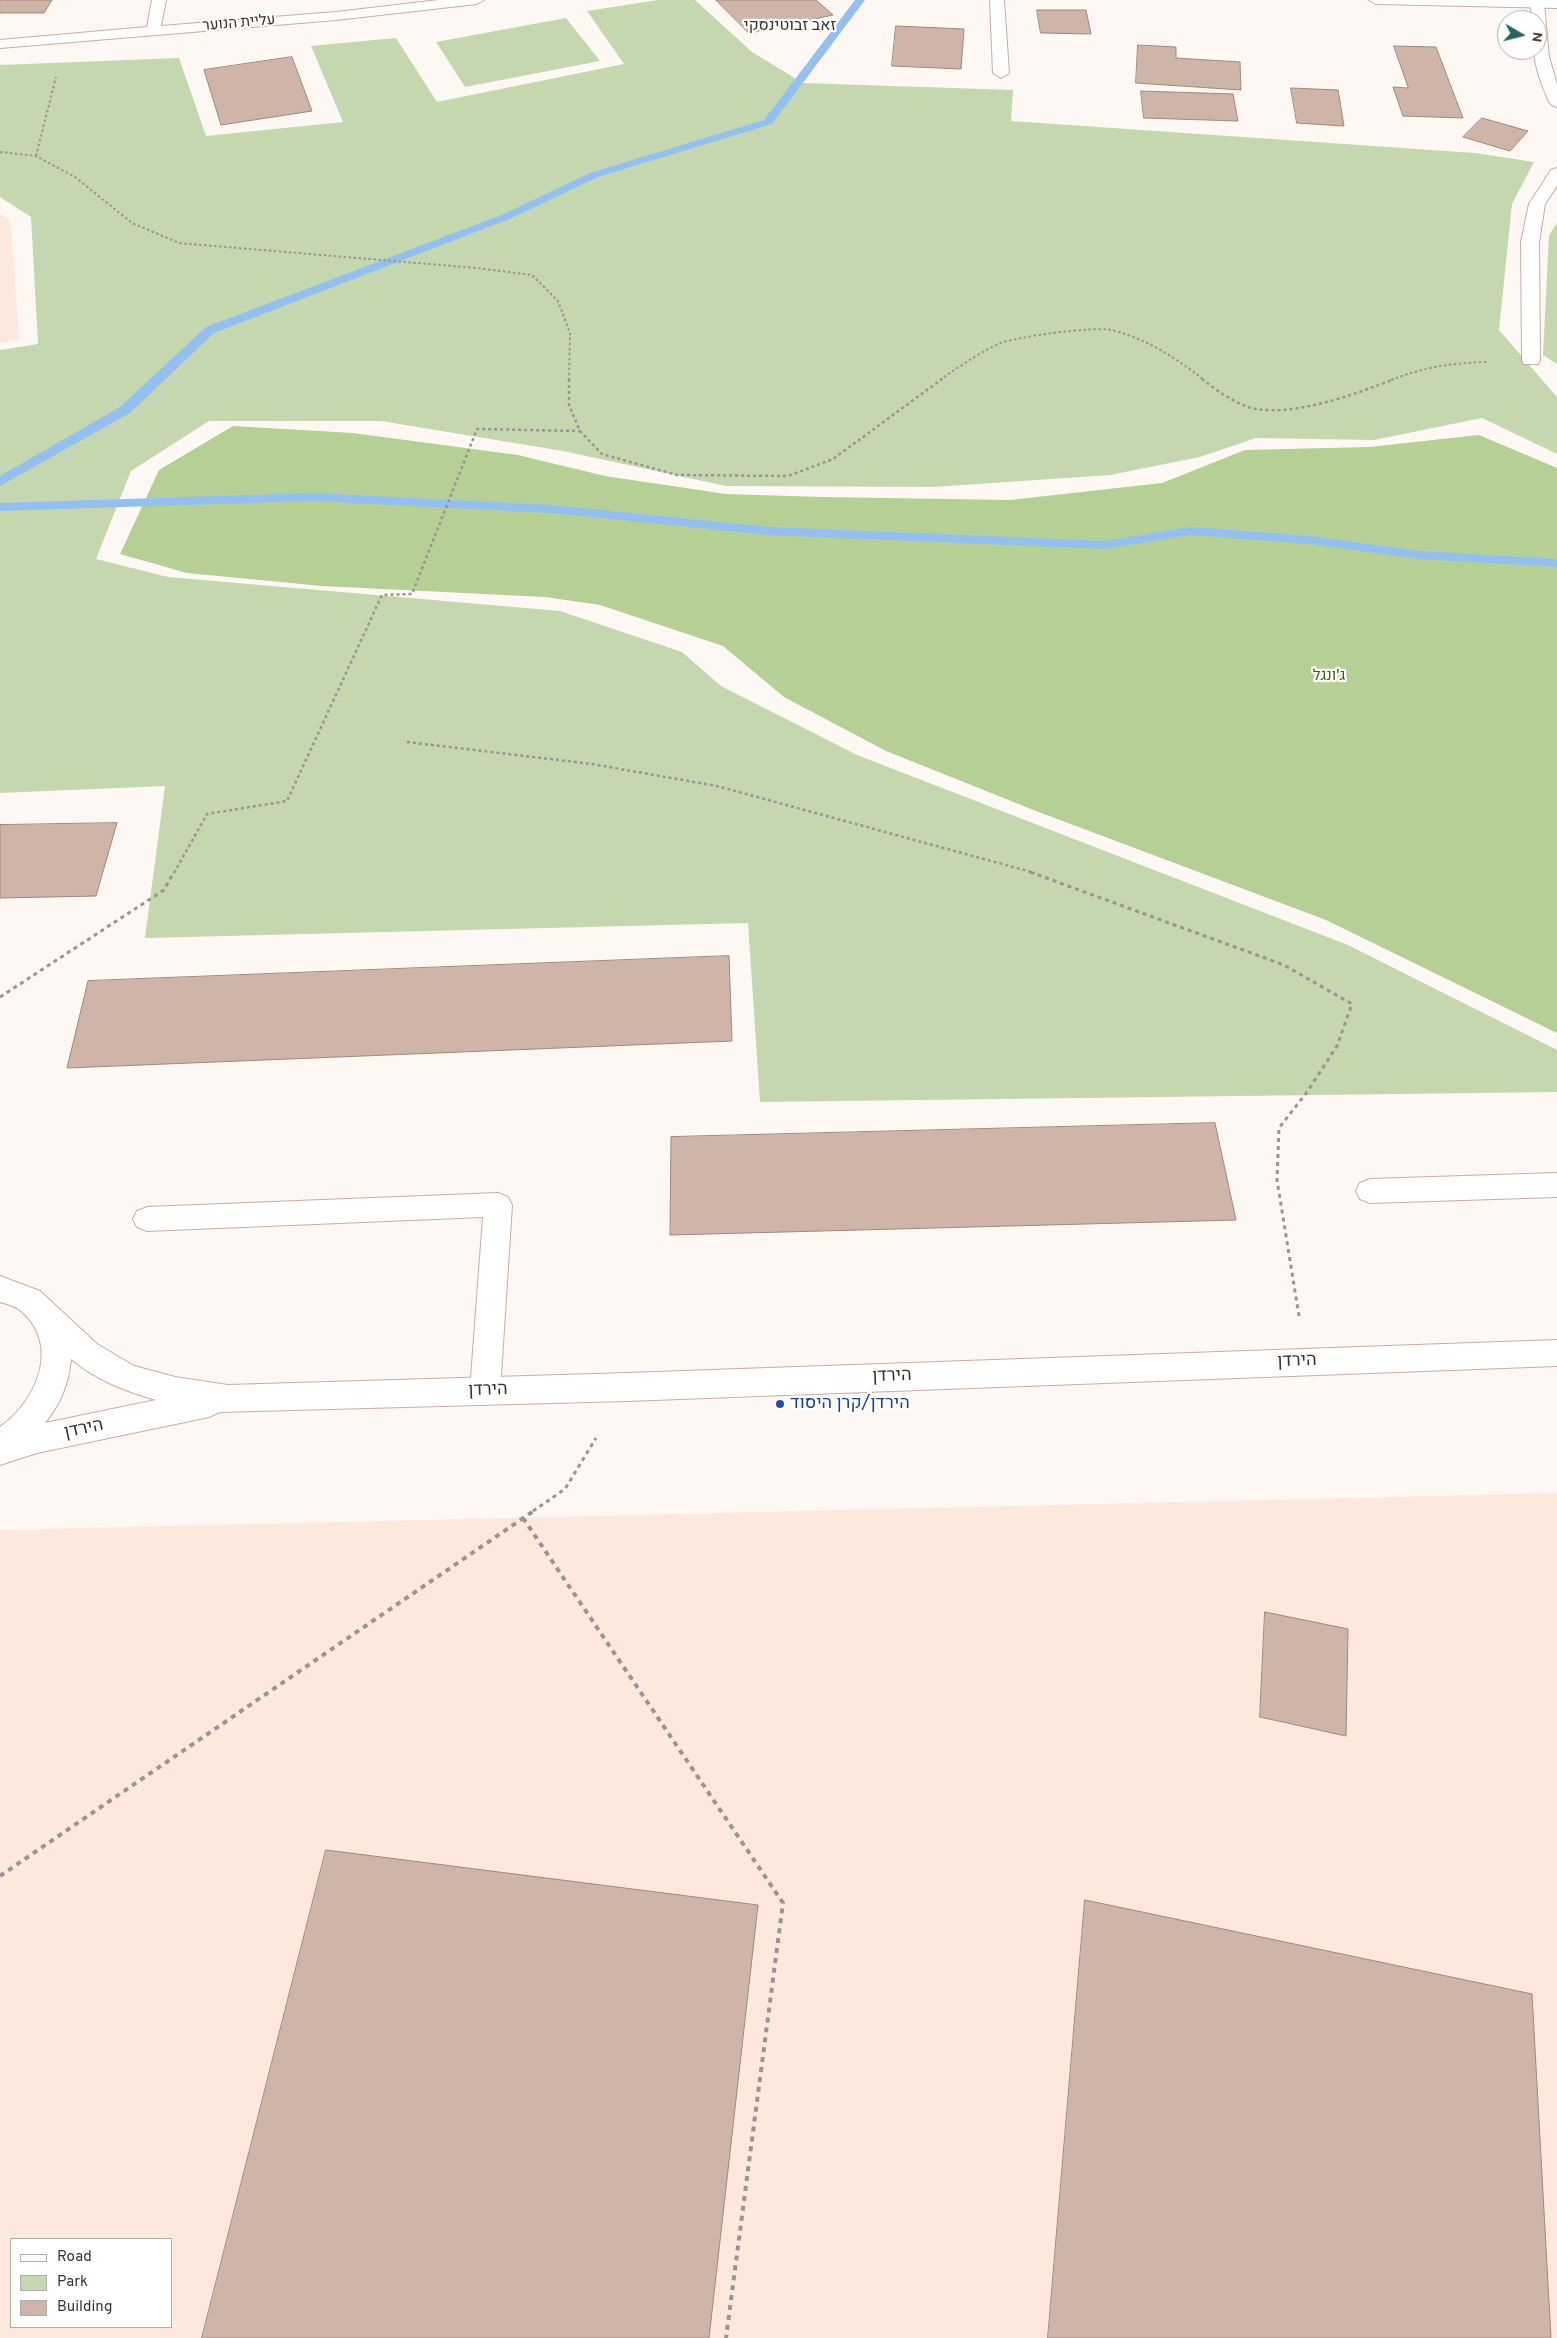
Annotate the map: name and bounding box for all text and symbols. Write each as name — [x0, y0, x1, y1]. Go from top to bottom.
north arrow — [1497, 10, 1547, 60]
street label: עליית הנוער — [202, 12, 276, 36]
district label: זאב זבוטינסקי — [744, 17, 836, 37]
text: N — [1527, 31, 1545, 43]
park label: ג'ונגל — [1313, 668, 1345, 686]
street label: הירדן — [1277, 1351, 1317, 1373]
street label: הירדן — [872, 1366, 912, 1388]
street label: הירדן — [468, 1380, 508, 1402]
place label: הירדן/קרן היסוד — [790, 1393, 910, 1415]
marker: הירדן/קרן היסוד — [774, 1398, 786, 1410]
street label: הירדן — [62, 1415, 106, 1445]
legend — [10, 2238, 172, 2328]
text: Road — [57, 2248, 92, 2267]
text: Park — [57, 2273, 88, 2292]
text: Building — [57, 2298, 112, 2317]

